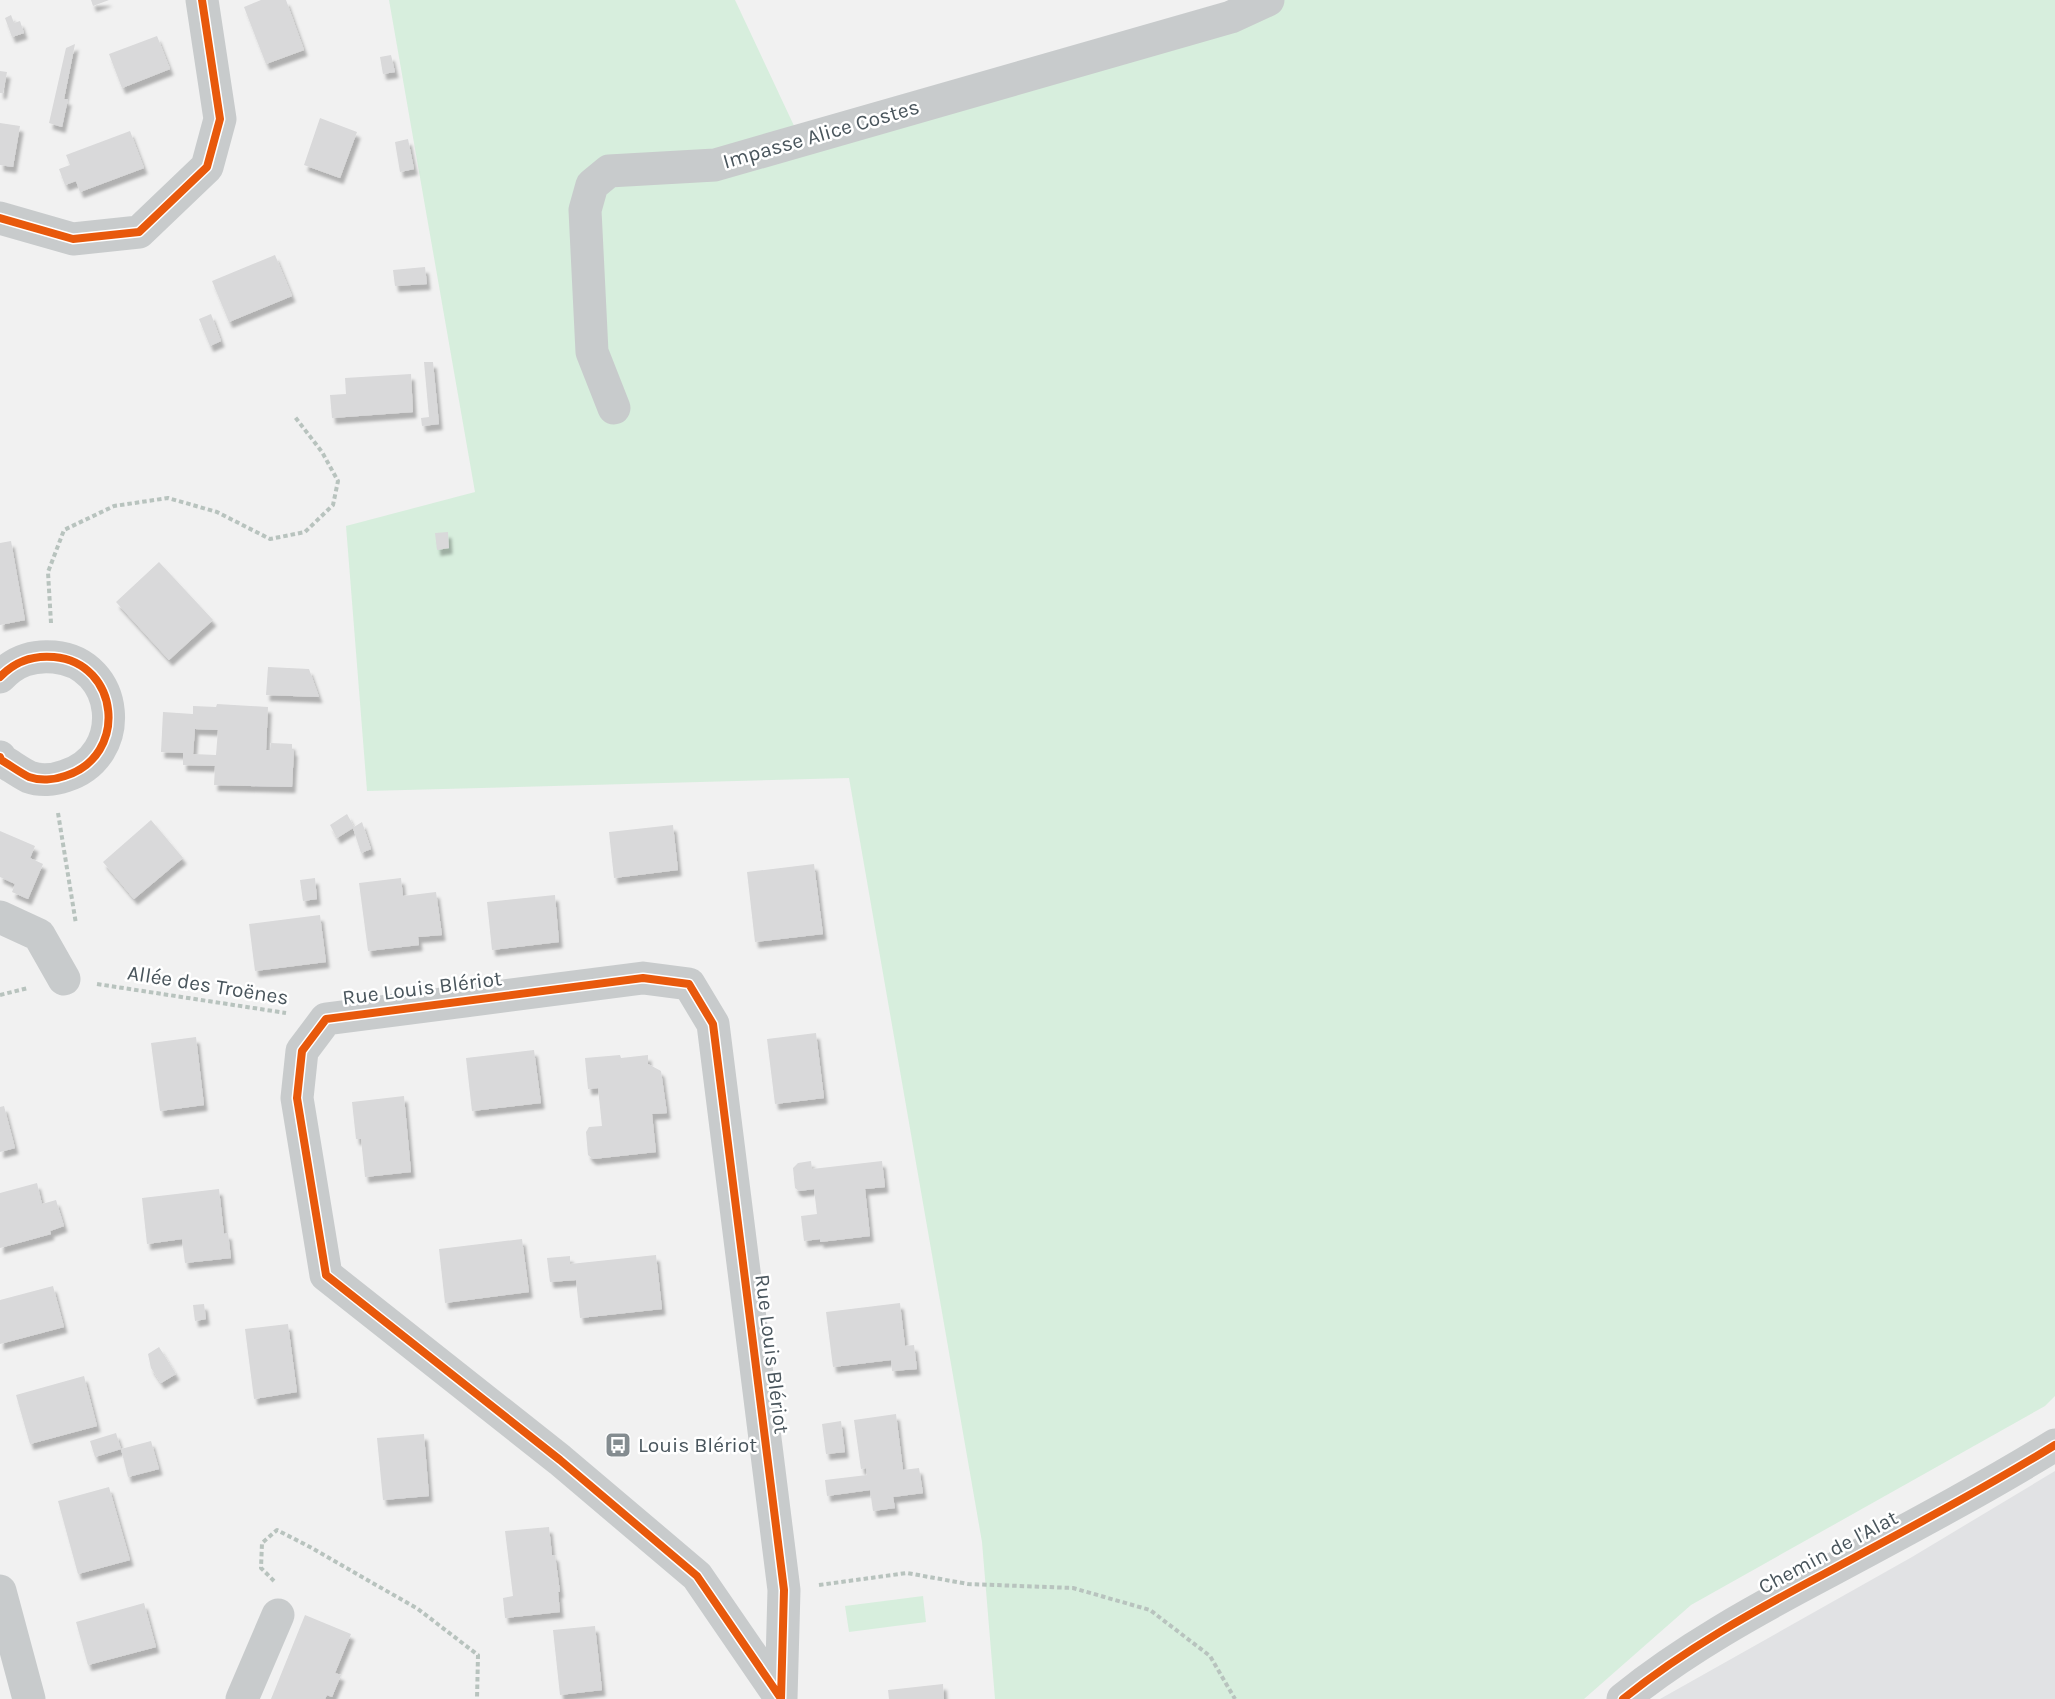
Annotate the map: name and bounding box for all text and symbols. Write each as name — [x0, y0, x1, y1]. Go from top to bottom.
street label: Impasse Alice Costes — [720, 94, 922, 174]
street label: Allée des Troënes — [126, 960, 290, 1010]
street label: Rue Louis Blériot — [341, 966, 503, 1010]
street label: Rue Louis Blériot — [750, 1273, 794, 1435]
bus stop icon: Louis Blériot — [603, 1430, 633, 1460]
place label: Louis Blériot — [638, 1433, 757, 1457]
street label: Chemin de l'Alat — [1754, 1505, 1902, 1599]

